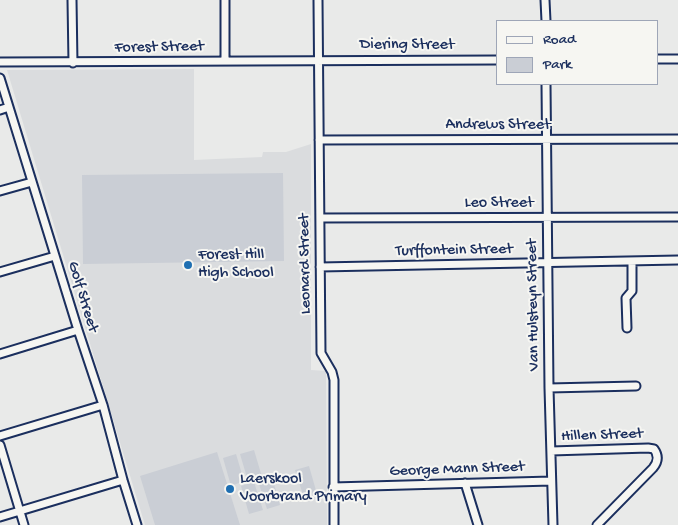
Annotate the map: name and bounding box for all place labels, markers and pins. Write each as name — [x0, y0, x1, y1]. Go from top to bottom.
place label: Forest Hill High School — [198, 246, 274, 284]
marker: Forest Hill High School — [182, 259, 194, 271]
place label: Laerskool Voorbrand Primary — [240, 470, 367, 508]
marker: Laerskool Voorbrand Primary — [224, 483, 236, 495]

